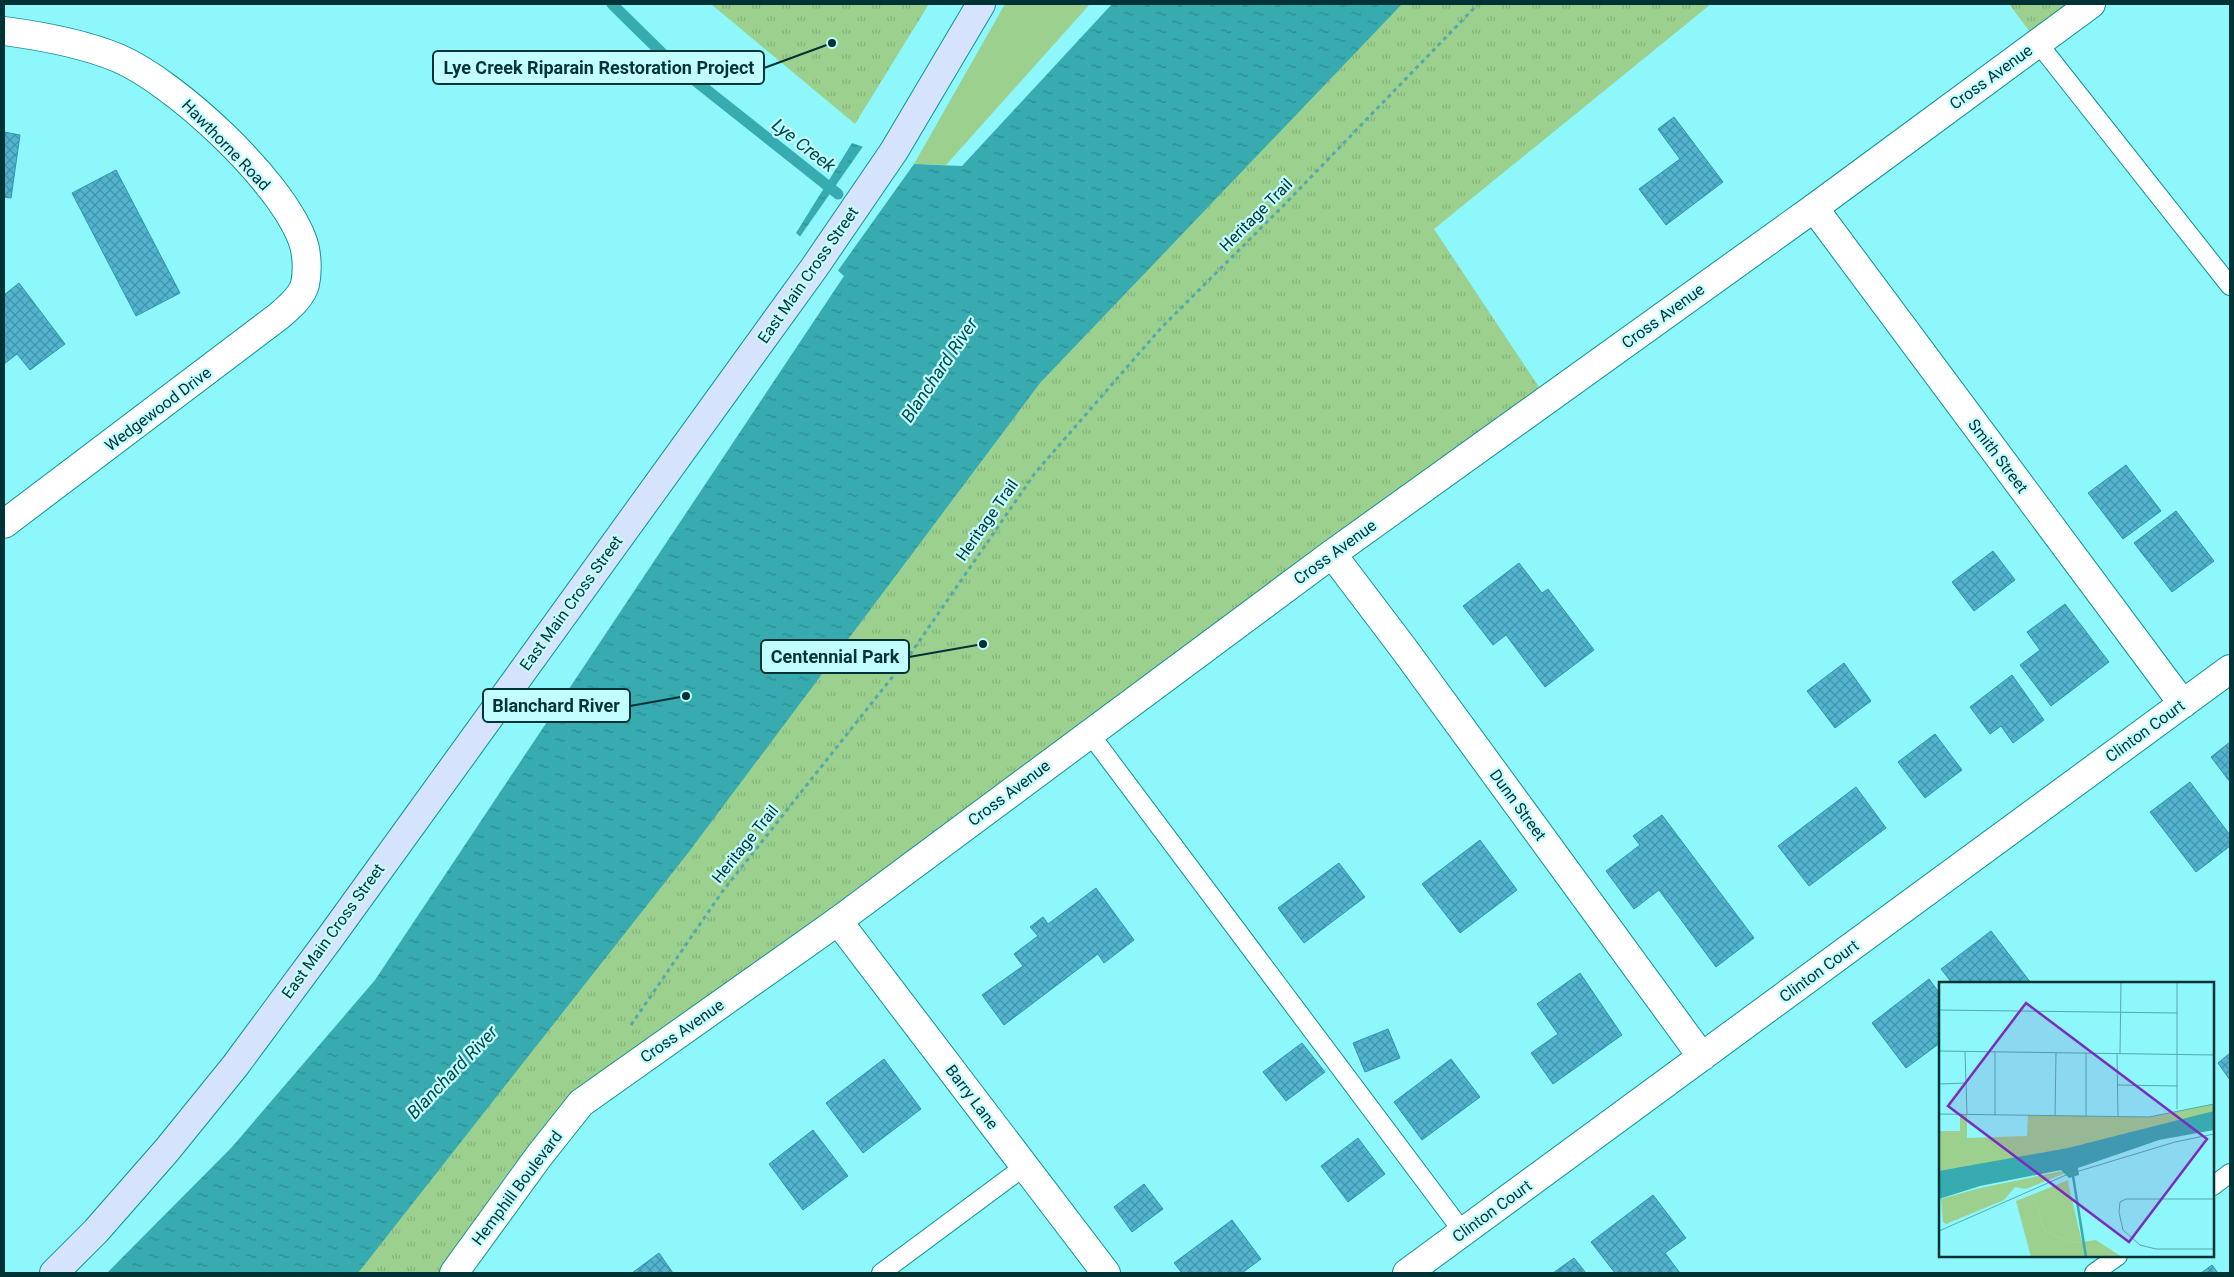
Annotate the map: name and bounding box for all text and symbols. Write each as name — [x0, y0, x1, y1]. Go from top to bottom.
street label: Cross Avenue — [1946, 41, 2036, 113]
callout: Lye Creek Riparain Restoration Project — [433, 51, 764, 84]
text: Lye Creek Riparain Restoration Project — [444, 57, 754, 78]
street label: Hawthorne Road — [178, 96, 274, 194]
water label: Lye Creek — [768, 114, 841, 177]
street label: Heritage Trail — [1216, 175, 1296, 255]
street label: East Main Cross Street — [754, 203, 862, 347]
street label: Cross Avenue — [1618, 280, 1708, 352]
water label: Blanchard River — [896, 313, 982, 426]
street label: Wedgewood Drive — [101, 363, 215, 455]
street label: Smith Street — [1964, 415, 2032, 497]
street label: Heritage Trail — [952, 476, 1022, 564]
street label: Cross Avenue — [1290, 516, 1380, 588]
street label: East Main Cross Street — [516, 532, 626, 674]
callout: Centennial Park — [761, 640, 909, 673]
text: Centennial Park — [771, 646, 900, 667]
callout: Blanchard River — [483, 689, 630, 722]
text: Blanchard River — [492, 695, 620, 716]
street label: Clinton Court — [2102, 696, 2188, 766]
street label: Cross Avenue — [964, 756, 1054, 830]
street label: Dunn Street — [1486, 766, 1550, 844]
street label: Heritage Trail — [708, 801, 782, 887]
street label: East Main Cross Street — [278, 860, 388, 1002]
street label: Clinton Court — [1776, 936, 1862, 1006]
inset map — [1939, 982, 2214, 1257]
street label: Cross Avenue — [637, 995, 727, 1067]
water label: Blanchard River — [402, 1020, 502, 1123]
street label: Barry Lane — [942, 1061, 1002, 1133]
street label: Hemphill Boulevard — [468, 1127, 566, 1249]
street label: Clinton Court — [1449, 1176, 1535, 1246]

